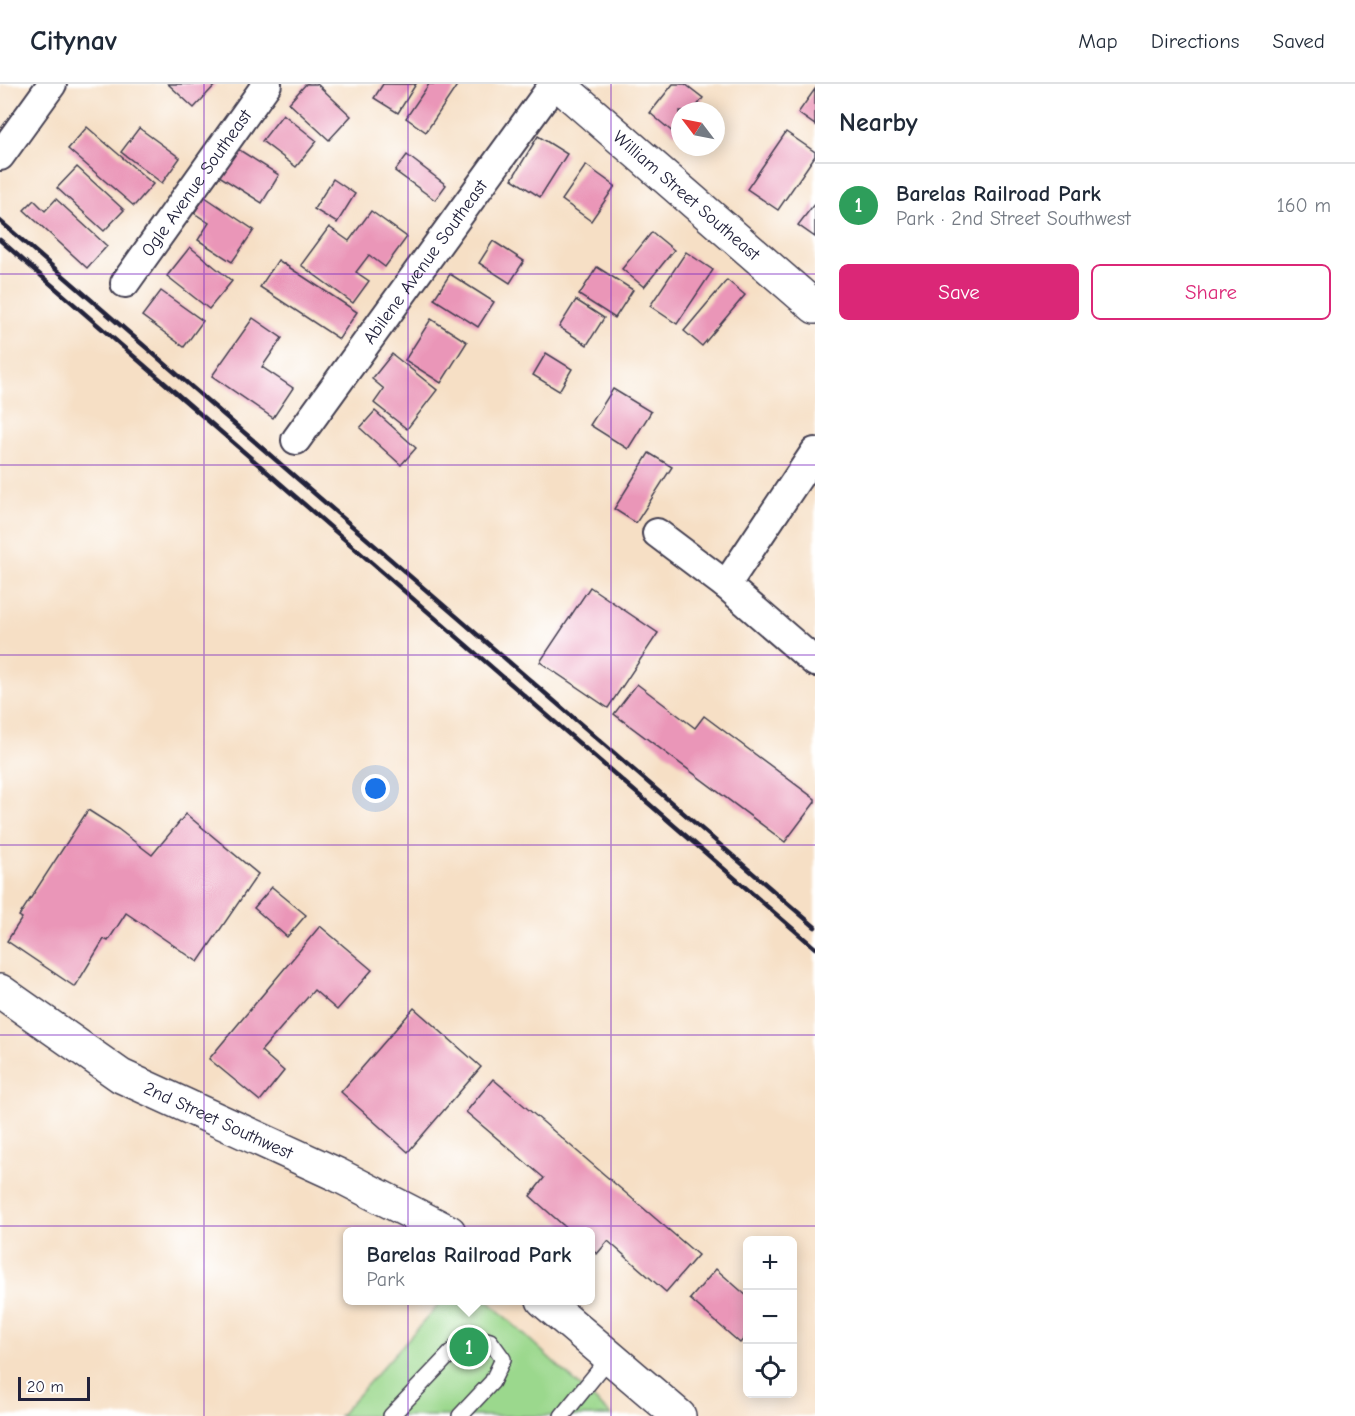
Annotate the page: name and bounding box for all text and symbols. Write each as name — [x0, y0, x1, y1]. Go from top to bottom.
text: Citynav — [30, 25, 117, 57]
text: Map — [1078, 29, 1118, 53]
text: Directions — [1151, 29, 1240, 53]
text: Saved — [1273, 29, 1325, 53]
north arrow — [671, 102, 725, 156]
street label: Ogle Avenue Southeast — [137, 105, 256, 260]
text: Nearby — [839, 108, 918, 138]
street label: William Street Southeast — [609, 126, 765, 265]
street label: Abilene Avenue Southeast — [359, 175, 492, 348]
text: Barelas Railroad Park — [896, 181, 1101, 207]
text: 1 — [855, 194, 862, 217]
text: 160 m — [1277, 194, 1331, 217]
text: Park · 2nd Street Southwest — [896, 207, 1131, 230]
button: Save — [839, 264, 1079, 320]
button: Share — [1091, 264, 1331, 320]
your location — [361, 774, 390, 803]
street label: 2nd Street Southwest — [141, 1077, 297, 1164]
popup — [343, 1227, 595, 1305]
map controls — [743, 1236, 797, 1398]
button: + — [743, 1236, 797, 1290]
text: Barelas Railroad Park — [366, 1242, 572, 1268]
text: Park — [366, 1268, 405, 1291]
button: − — [743, 1290, 797, 1344]
pin: 1 — [450, 1324, 488, 1370]
button: locate — [743, 1344, 797, 1398]
scale bar — [18, 1374, 90, 1402]
text: 20 m — [27, 1378, 64, 1396]

